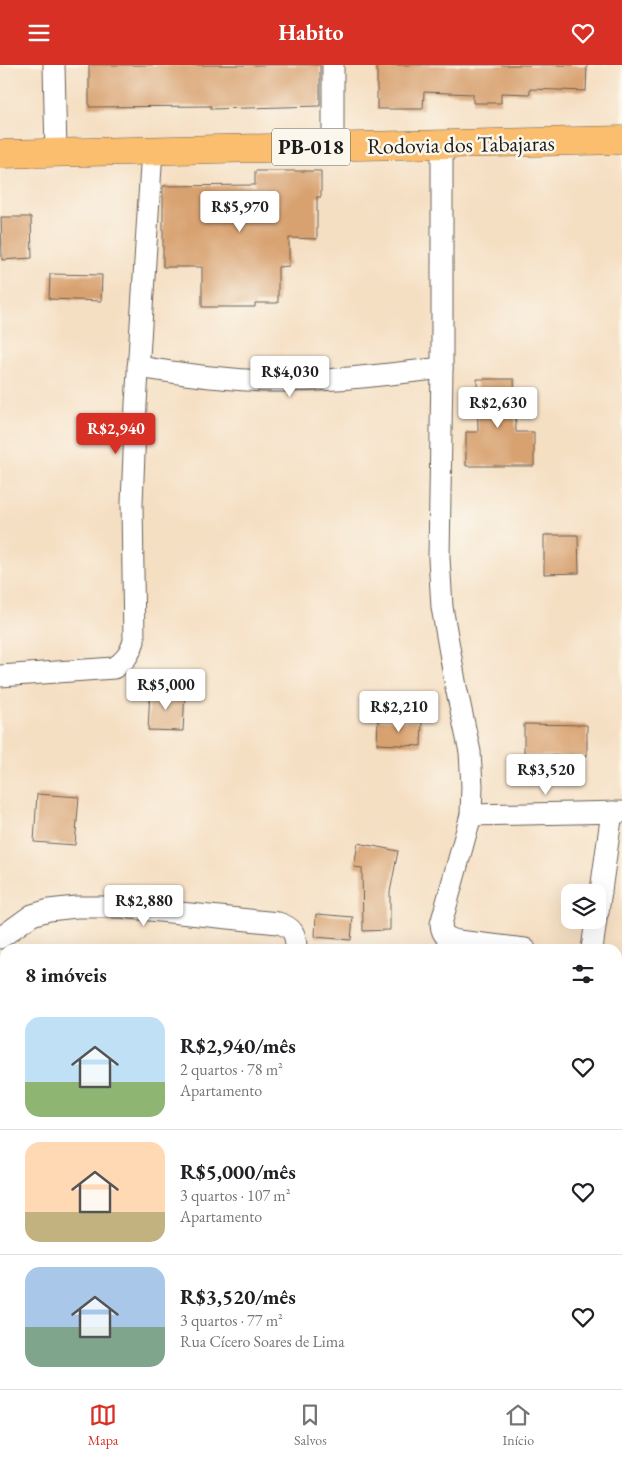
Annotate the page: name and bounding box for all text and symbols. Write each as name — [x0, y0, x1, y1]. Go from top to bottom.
text: Habito — [279, 18, 344, 47]
icon: menu — [25, 19, 53, 47]
icon: heart — [569, 19, 597, 47]
street label: Rodovia dos Tabajaras — [367, 128, 555, 161]
road number: PB-018 — [272, 129, 350, 165]
pin: R$5,970 — [194, 191, 286, 233]
text: R$5,970 — [211, 196, 269, 217]
pin: R$4,030 — [244, 355, 336, 398]
text: R$4,030 — [261, 361, 319, 382]
pin: R$2,630 — [452, 387, 544, 429]
text: R$2,630 — [469, 392, 527, 413]
pin: R$2,940 — [70, 413, 162, 455]
text: R$2,940 — [87, 418, 145, 439]
pin: R$5,000 — [120, 669, 212, 711]
text: R$5,000 — [137, 674, 195, 695]
pin: R$2,210 — [353, 691, 445, 733]
text: R$2,210 — [370, 696, 428, 717]
pin: R$3,520 — [500, 753, 592, 796]
text: R$3,520 — [517, 759, 575, 780]
map controls — [561, 884, 606, 929]
button: layers — [561, 884, 606, 929]
pin: R$2,880 — [98, 885, 190, 927]
text: R$2,880 — [115, 890, 173, 911]
icon: filters — [569, 960, 597, 988]
text: 8 imóveis — [25, 961, 107, 988]
text: R$2,940/mês — [180, 1032, 296, 1059]
icon: home — [65, 1037, 125, 1097]
icon: heart — [569, 1053, 597, 1081]
text: 2 quartos · 78 m² — [180, 1059, 283, 1080]
text: Apartamento — [180, 1080, 262, 1101]
text: R$5,000/mês — [180, 1158, 296, 1185]
icon: home — [65, 1162, 125, 1222]
icon: heart — [569, 1178, 597, 1206]
text: 3 quartos · 107 m² — [180, 1185, 291, 1206]
text: Apartamento — [180, 1206, 262, 1227]
text: R$3,520/mês — [180, 1283, 296, 1310]
icon: home — [65, 1287, 125, 1347]
icon: heart — [569, 1303, 597, 1331]
text: 3 quartos · 77 m² — [180, 1310, 283, 1331]
text: Rua Cícero Soares de Lima — [180, 1331, 345, 1352]
tab: Mapa — [88, 1401, 118, 1449]
tab: Salvos — [294, 1401, 327, 1449]
tab: Início — [503, 1401, 534, 1449]

